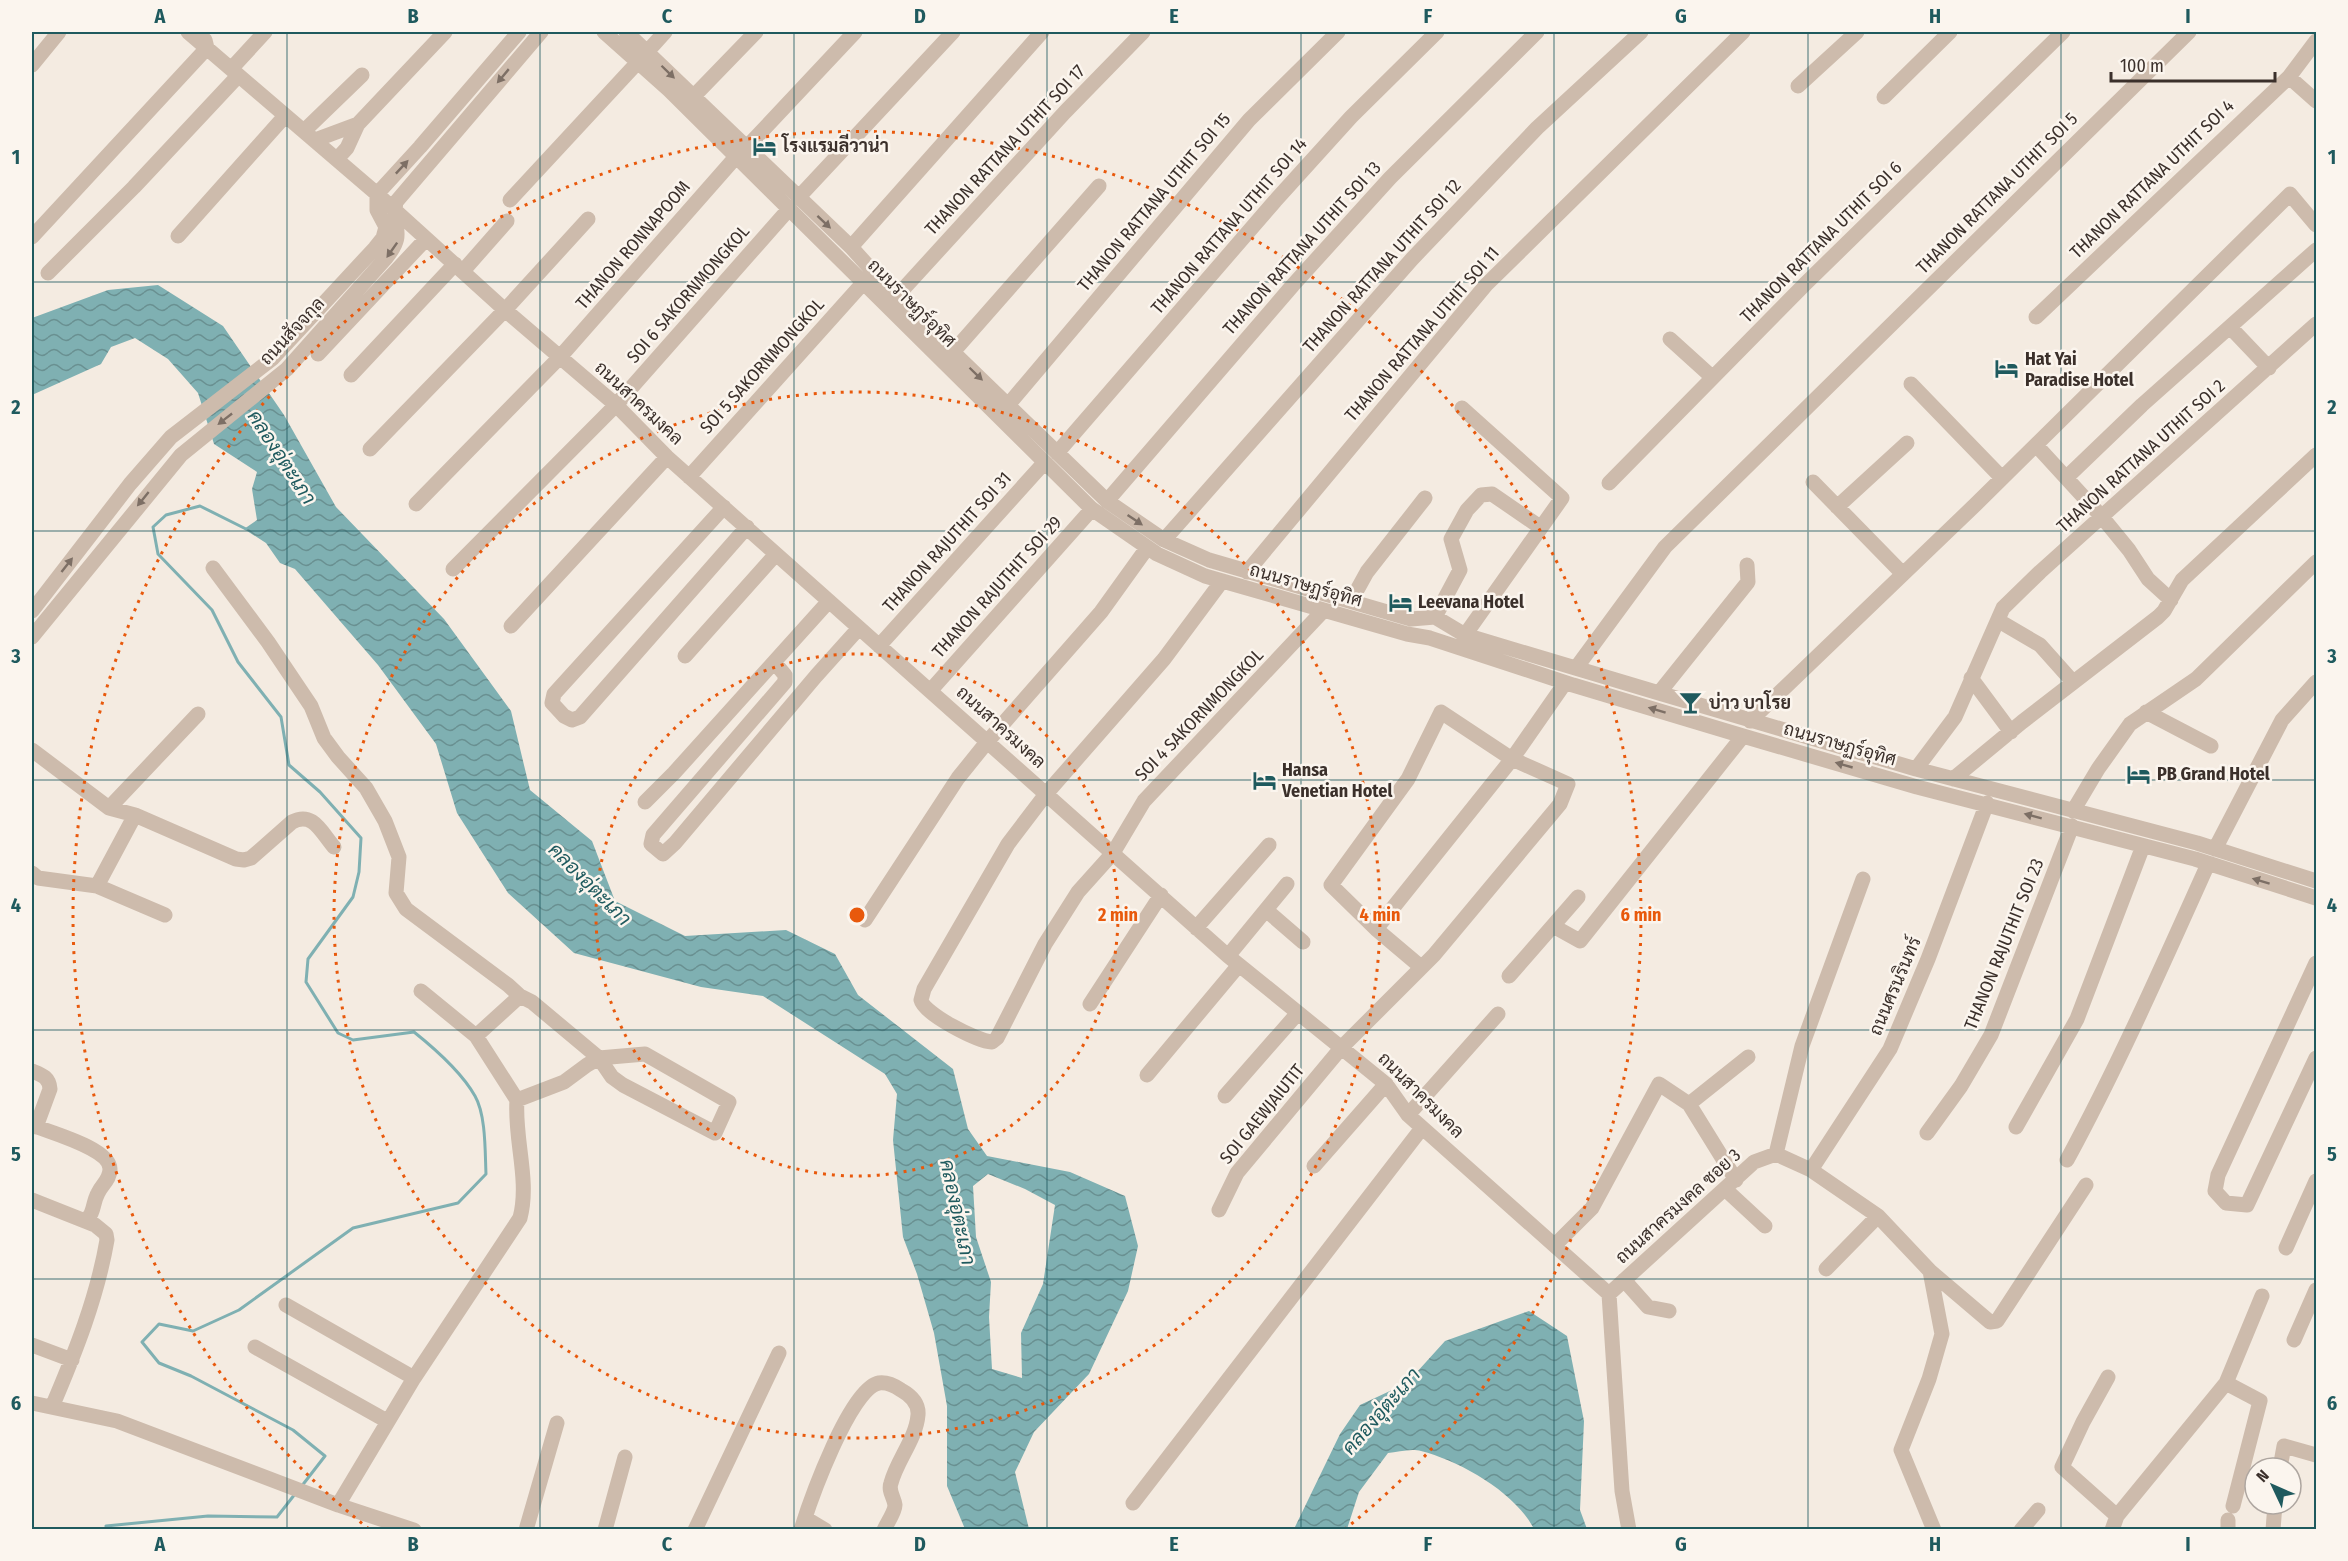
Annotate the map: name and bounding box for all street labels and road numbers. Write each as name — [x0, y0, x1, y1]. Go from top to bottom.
street label: THANON RATTANA UTHIT SOI 17 — [920, 60, 1090, 240]
street label: THANON RATTANA UTHIT SOI 4 — [2065, 95, 2239, 263]
street label: THANON RATTANA UTHIT SOI 15 — [1073, 108, 1235, 296]
street label: THANON RATTANA UTHIT SOI 5 — [1912, 108, 2082, 278]
street label: THANON RATTANA UTHIT SOI 14 — [1146, 133, 1312, 319]
street label: THANON RATTANA UTHIT SOI 13 — [1218, 157, 1386, 339]
street label: THANON RATTANA UTHIT SOI 6 — [1736, 157, 1906, 327]
street label: THANON RATTANA UTHIT SOI 12 — [1298, 175, 1466, 357]
street label: THANON RONNAPOOM — [571, 176, 695, 314]
street label: SOI 6 SAKORNMONGKOL — [622, 220, 754, 368]
street label: THANON RATTANA UTHIT SOI 11 — [1340, 242, 1504, 426]
street label: ถนนราษฏร์อุทิศ — [863, 253, 962, 352]
street label: ถนนสัจจกุล — [255, 293, 330, 370]
street label: SOI 5 SAKORNMONGKOL — [695, 294, 829, 438]
street label: ถนนสาครมงคล — [590, 357, 688, 449]
street label: THANON RATTANA UTHIT SOI 2 — [2052, 375, 2230, 537]
street label: THANON RAJUTHIT SOI 31 — [878, 467, 1016, 617]
street label: THANON RAJUTHIT SOI 29 — [928, 512, 1066, 662]
street label: ถนนราษฏร์อุทิศ — [1247, 557, 1365, 613]
street label: SOI 4 SAKORNMONGKOL — [1130, 644, 1268, 786]
street label: ถนนสาครมงคล — [952, 681, 1050, 773]
street label: ถนนราษฏร์อุทิศ — [1781, 716, 1899, 772]
street label: THANON RAJUTHIT SOI 23 — [1960, 855, 2048, 1033]
street label: ถนนศรนรินทร์ — [1862, 932, 1926, 1039]
street label: ถนนสาครมงคล — [1373, 1047, 1469, 1143]
street label: SOI GAEWJAIUTIT — [1215, 1059, 1309, 1168]
street label: ถนนสาครมงคล ซอย 3 — [1611, 1144, 1745, 1268]

